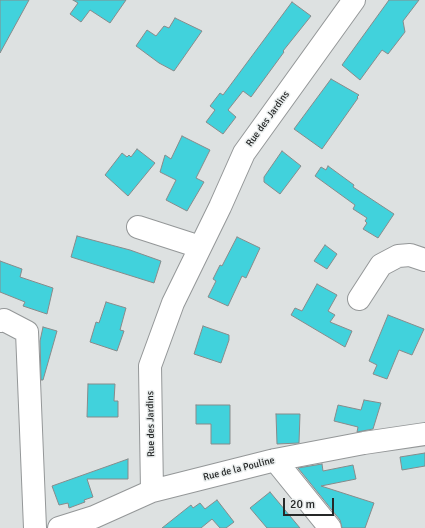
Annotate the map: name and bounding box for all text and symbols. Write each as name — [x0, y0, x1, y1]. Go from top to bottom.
street label: Rue des Jardins — [244, 89, 292, 149]
street label: Rue des Jardins — [144, 391, 158, 457]
street label: Rue de la Pouline — [202, 454, 276, 484]
scale bar — [285, 490, 336, 516]
text: 20 m — [290, 497, 315, 512]

